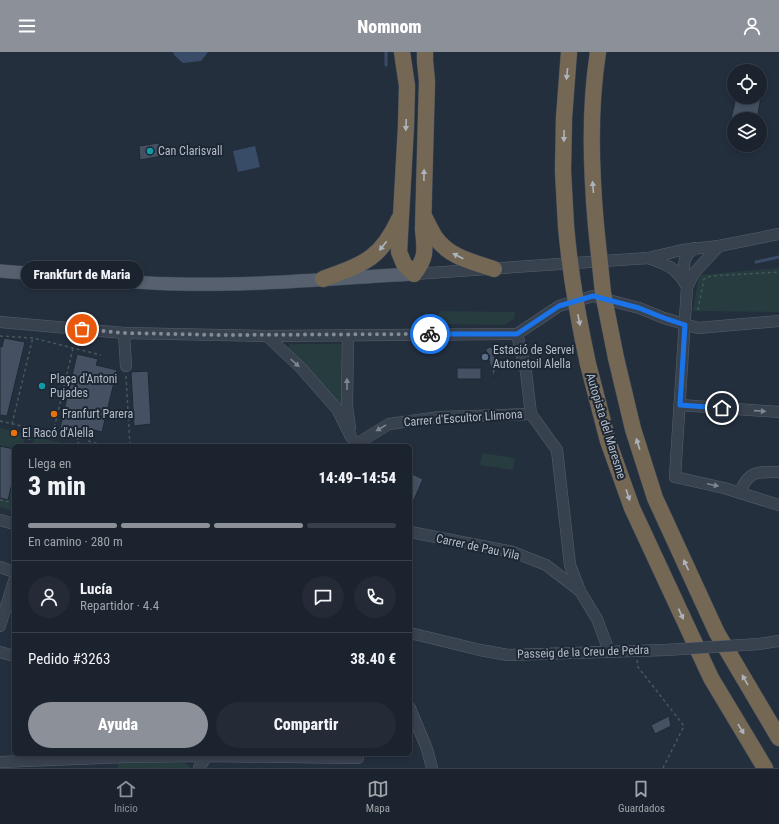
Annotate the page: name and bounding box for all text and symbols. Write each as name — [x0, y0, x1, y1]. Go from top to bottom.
icon: menu — [16, 15, 38, 37]
icon: person — [741, 15, 763, 37]
text: Nomnom — [357, 16, 422, 37]
map controls — [727, 64, 767, 152]
button: locate — [727, 64, 767, 104]
one-way arrow — [563, 68, 570, 80]
button: layers — [727, 112, 767, 152]
one-way arrow — [403, 119, 410, 131]
one-way arrow — [561, 130, 567, 143]
place label: Can Clarisvall — [158, 144, 223, 158]
marker: Can Clarisvall — [145, 146, 155, 156]
one-way arrow — [421, 168, 427, 181]
one-way arrow — [589, 181, 596, 193]
one-way arrow — [378, 240, 387, 251]
one-way arrow — [452, 253, 463, 259]
callout: Frankfurt de Maria — [21, 261, 143, 289]
text: Frankfurt de Maria — [34, 267, 130, 282]
pin — [65, 312, 99, 346]
courier — [410, 314, 450, 354]
one-way arrow — [576, 314, 582, 326]
icon: bag — [71, 318, 93, 340]
icon: bike — [419, 323, 441, 345]
place label: Estació de Servei Autonetoil Alella — [493, 343, 574, 371]
marker: Estació de Servei Autonetoil Alella — [480, 352, 490, 362]
one-way arrow — [290, 358, 300, 367]
place label: Plaça d'Antoni Pujades — [50, 372, 117, 400]
street label: Autopista del Maresme — [583, 372, 629, 481]
one-way arrow — [344, 377, 350, 390]
marker: Plaça d'Antoni Pujades — [37, 381, 47, 391]
pin — [705, 391, 739, 425]
icon: home — [711, 397, 733, 419]
place label: Franfurt Parera — [62, 407, 133, 421]
street label: Carrer d'Escultor Llimona — [403, 407, 523, 429]
one-way arrow — [754, 407, 766, 414]
marker: Franfurt Parera — [49, 409, 59, 419]
one-way arrow — [375, 425, 387, 432]
place label: El Racó d'Alella — [22, 426, 94, 440]
marker: El Racó d'Alella — [9, 428, 19, 438]
one-way arrow — [634, 438, 640, 450]
text: Llega en — [28, 456, 71, 471]
text: 14:49–14:54 — [318, 469, 396, 487]
text: 3 min — [28, 471, 86, 501]
one-way arrow — [707, 483, 719, 489]
one-way arrow — [625, 490, 631, 502]
street label: Carrer de Pau Vila — [435, 531, 521, 563]
text: En camino · 280 m — [28, 534, 123, 549]
one-way arrow — [683, 559, 689, 570]
button: person — [28, 576, 70, 618]
button: chat — [302, 576, 344, 618]
button: phone — [354, 576, 396, 618]
text: Lucía — [80, 580, 112, 598]
text: Repartidor · 4.4 — [80, 598, 159, 613]
one-way arrow — [678, 608, 684, 619]
street label: Passeig de la Creu de Pedra — [517, 643, 650, 661]
text: Pedido #3263 — [28, 650, 110, 668]
text: 38.40 € — [350, 650, 396, 668]
one-way arrow — [741, 675, 749, 685]
button: Ayuda — [28, 702, 208, 748]
button: Compartir — [216, 702, 396, 748]
one-way arrow — [738, 723, 745, 735]
tab: Inicio — [114, 778, 138, 815]
tab: Mapa — [366, 778, 390, 815]
tab: Guardados — [618, 778, 665, 815]

